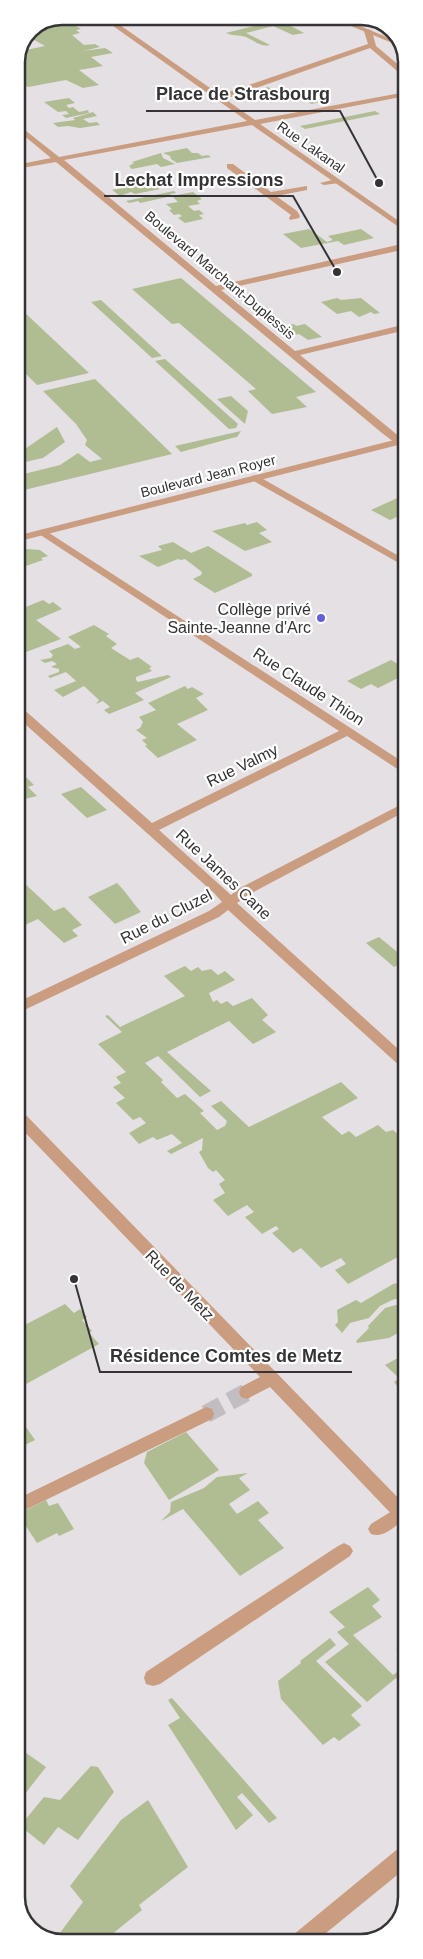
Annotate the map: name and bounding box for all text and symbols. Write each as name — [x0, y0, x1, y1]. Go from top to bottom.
callout: Place de Strasbourg — [146, 78, 340, 111]
text: Place de Strasbourg — [156, 84, 330, 104]
street label: Rue Lakanal — [274, 118, 348, 176]
callout: Lechat Impressions — [104, 163, 293, 196]
text: Lechat Impressions — [114, 170, 284, 190]
street label: Boulevard Marchant-Duplessis — [142, 208, 298, 342]
street label: Boulevard Jean Royer — [139, 451, 277, 501]
place label: Collège privé Sainte-Jeanne d'Arc — [167, 601, 311, 636]
marker: Collège privé Sainte-Jeanne d'Arc — [315, 612, 327, 624]
street label: Rue Claude Thion — [250, 644, 367, 729]
street label: Rue Valmy — [204, 741, 281, 790]
street label: Rue James Cane — [173, 826, 275, 923]
street label: Rue du Cluzel — [118, 886, 215, 947]
street label: Rue de Metz — [142, 1247, 217, 1324]
callout: Résidence Comtes de Metz — [100, 1339, 352, 1372]
text: Résidence Comtes de Metz — [110, 1346, 342, 1366]

